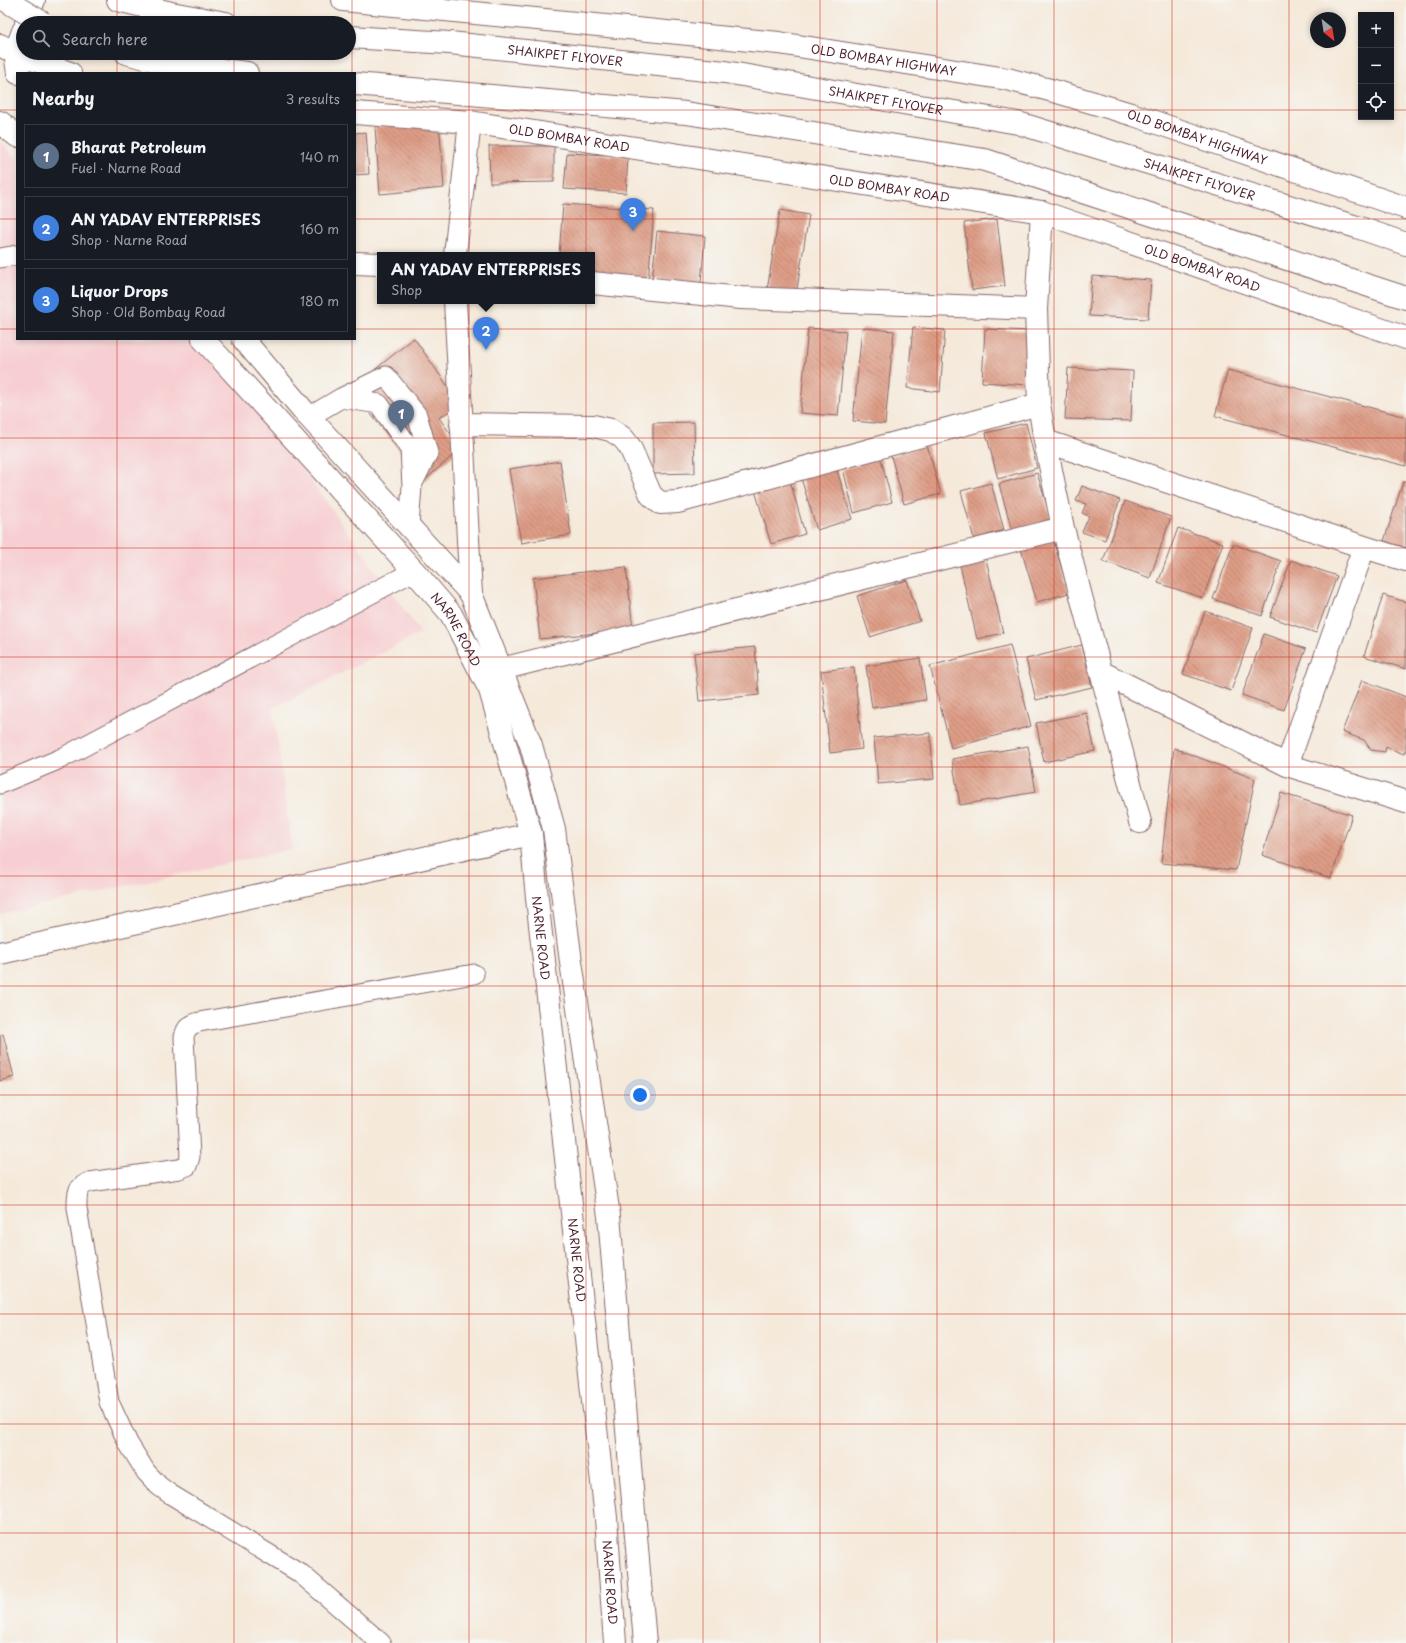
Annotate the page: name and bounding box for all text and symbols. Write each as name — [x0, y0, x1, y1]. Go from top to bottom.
north arrow — [1310, 12, 1346, 48]
map controls — [1358, 12, 1394, 120]
button: + — [1358, 12, 1394, 48]
search box — [16, 16, 356, 60]
icon: search — [30, 27, 52, 49]
text: Search here — [62, 27, 148, 50]
street label: OLD BOMBAY HIGHWAY — [810, 39, 958, 80]
street label: SHAIKPET FLYOVER — [507, 40, 624, 70]
button: − — [1358, 48, 1394, 84]
street label: SHAIKPET FLYOVER — [827, 81, 945, 119]
button: locate — [1358, 84, 1394, 120]
text: Nearby — [32, 85, 94, 111]
text: 3 results — [286, 89, 340, 108]
street label: OLD BOMBAY HIGHWAY — [1125, 105, 1270, 169]
street label: OLD BOMBAY ROAD — [508, 119, 631, 156]
text: Bharat Petroleum — [71, 135, 206, 158]
text: 1 — [43, 147, 49, 166]
text: 140 m — [300, 147, 339, 166]
street label: SHAIKPET FLYOVER — [1141, 153, 1258, 204]
text: Fuel · Narne Road — [71, 158, 181, 177]
street label: OLD BOMBAY ROAD — [828, 170, 951, 206]
pin: 3 — [620, 198, 646, 231]
text: AN YADAV ENTERPRISES — [71, 207, 261, 230]
text: 2 — [41, 219, 51, 238]
text: 160 m — [300, 219, 339, 238]
text: Shop · Narne Road — [71, 230, 187, 249]
street label: OLD BOMBAY ROAD — [1142, 239, 1263, 296]
popup — [377, 252, 595, 304]
text: AN YADAV ENTERPRISES — [391, 257, 581, 280]
text: Liquor Drops — [71, 279, 168, 302]
text: Shop — [391, 280, 422, 299]
text: 3 — [42, 291, 50, 310]
text: 180 m — [300, 291, 339, 310]
text: Shop · Old Bombay Road — [71, 302, 226, 321]
pin: 2 — [473, 317, 499, 350]
pin: 1 — [388, 400, 414, 433]
street label: NARNE ROAD — [427, 588, 485, 670]
street label: NARNE ROAD — [528, 895, 555, 981]
your location — [630, 1085, 650, 1105]
street label: NARNE ROAD — [564, 1217, 591, 1303]
street label: NARNE ROAD — [599, 1540, 623, 1625]

